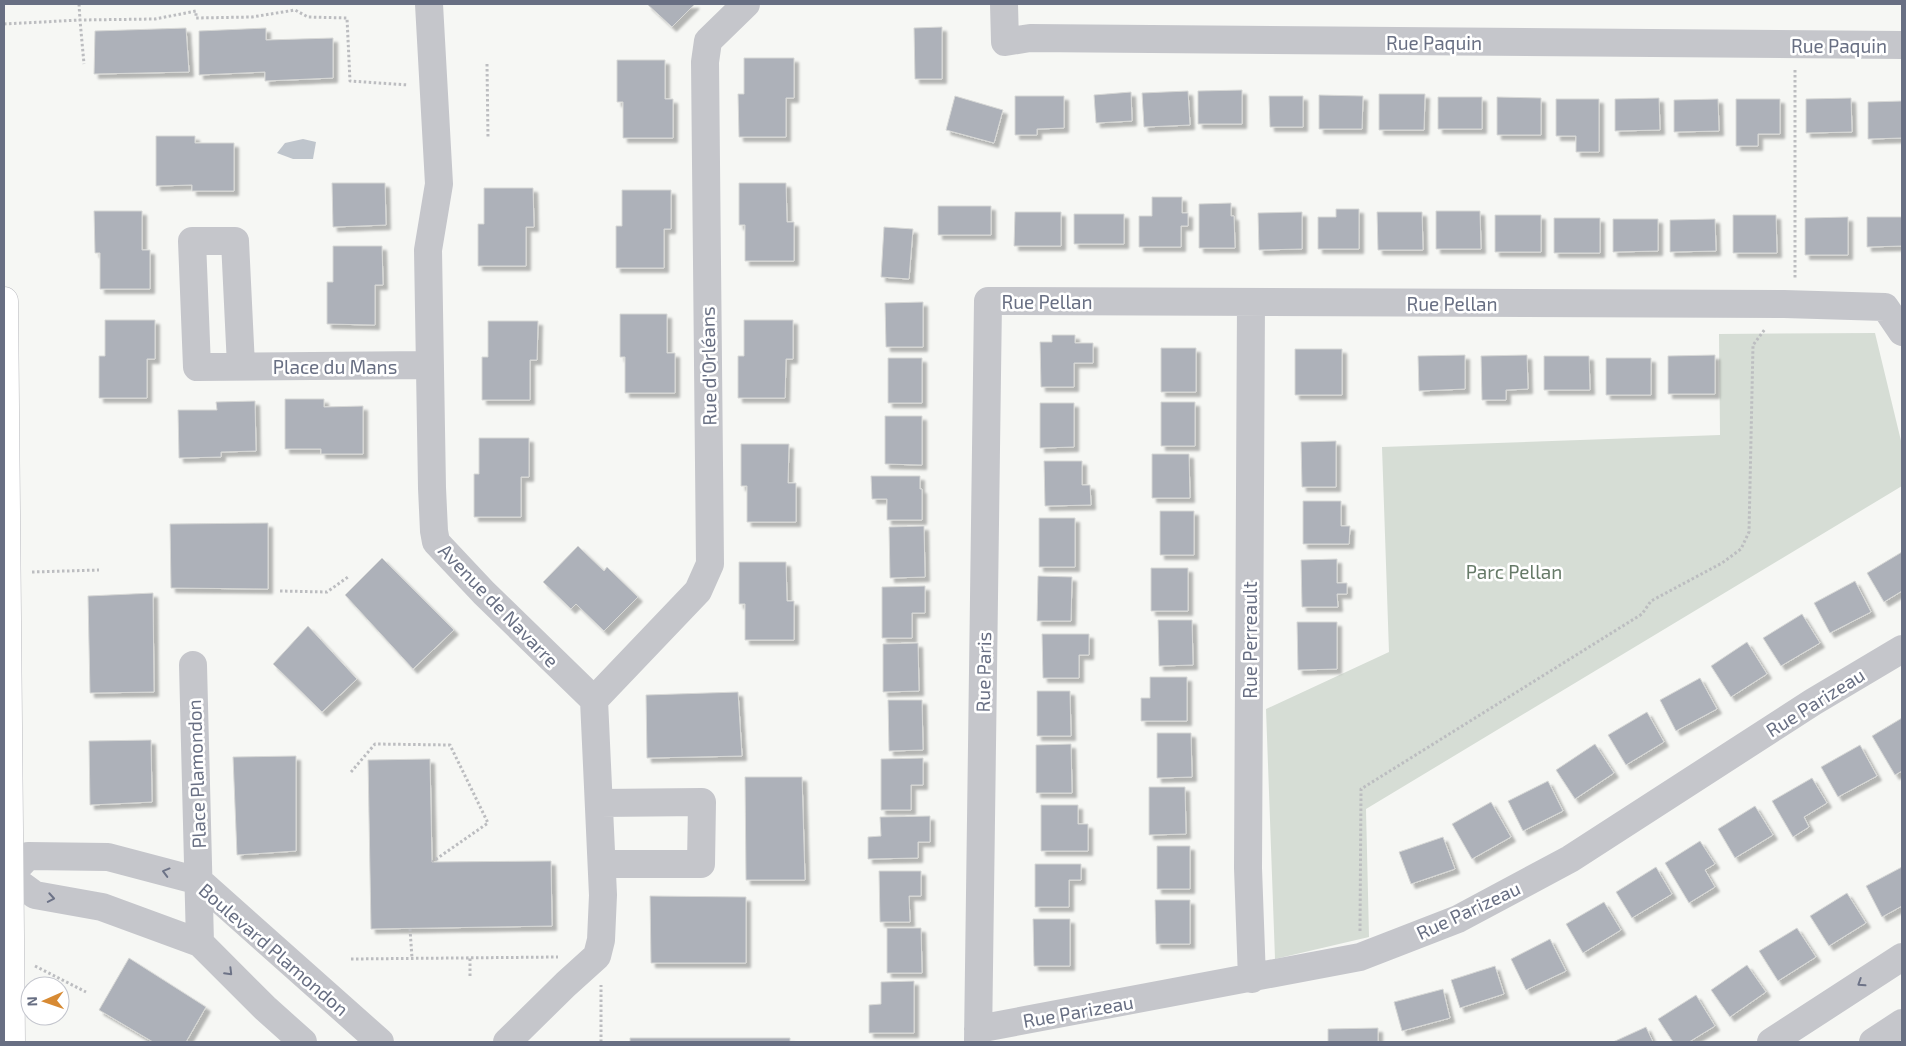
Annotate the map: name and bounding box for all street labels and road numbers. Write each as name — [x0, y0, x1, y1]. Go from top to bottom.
street label: Rue Paquin — [1386, 31, 1482, 54]
street label: Rue Paquin — [1791, 34, 1887, 57]
street label: Rue Pellan — [1001, 290, 1093, 313]
street label: Rue Pellan — [1406, 292, 1498, 315]
street label: Rue d'Orléans — [695, 306, 721, 426]
street label: Place du Mans — [273, 355, 397, 378]
street label: Avenue de Navarre — [434, 539, 564, 671]
street label: Rue Perreault — [1238, 581, 1261, 699]
street label: Rue Paris — [971, 632, 995, 712]
street label: Rue Parizeau — [1761, 663, 1869, 741]
street label: Place Plamondon — [182, 699, 210, 849]
street label: Rue Parizeau — [1412, 876, 1524, 944]
street label: Boulevard Plamondon — [195, 878, 353, 1020]
street label: Rue Parizeau — [1021, 990, 1135, 1032]

